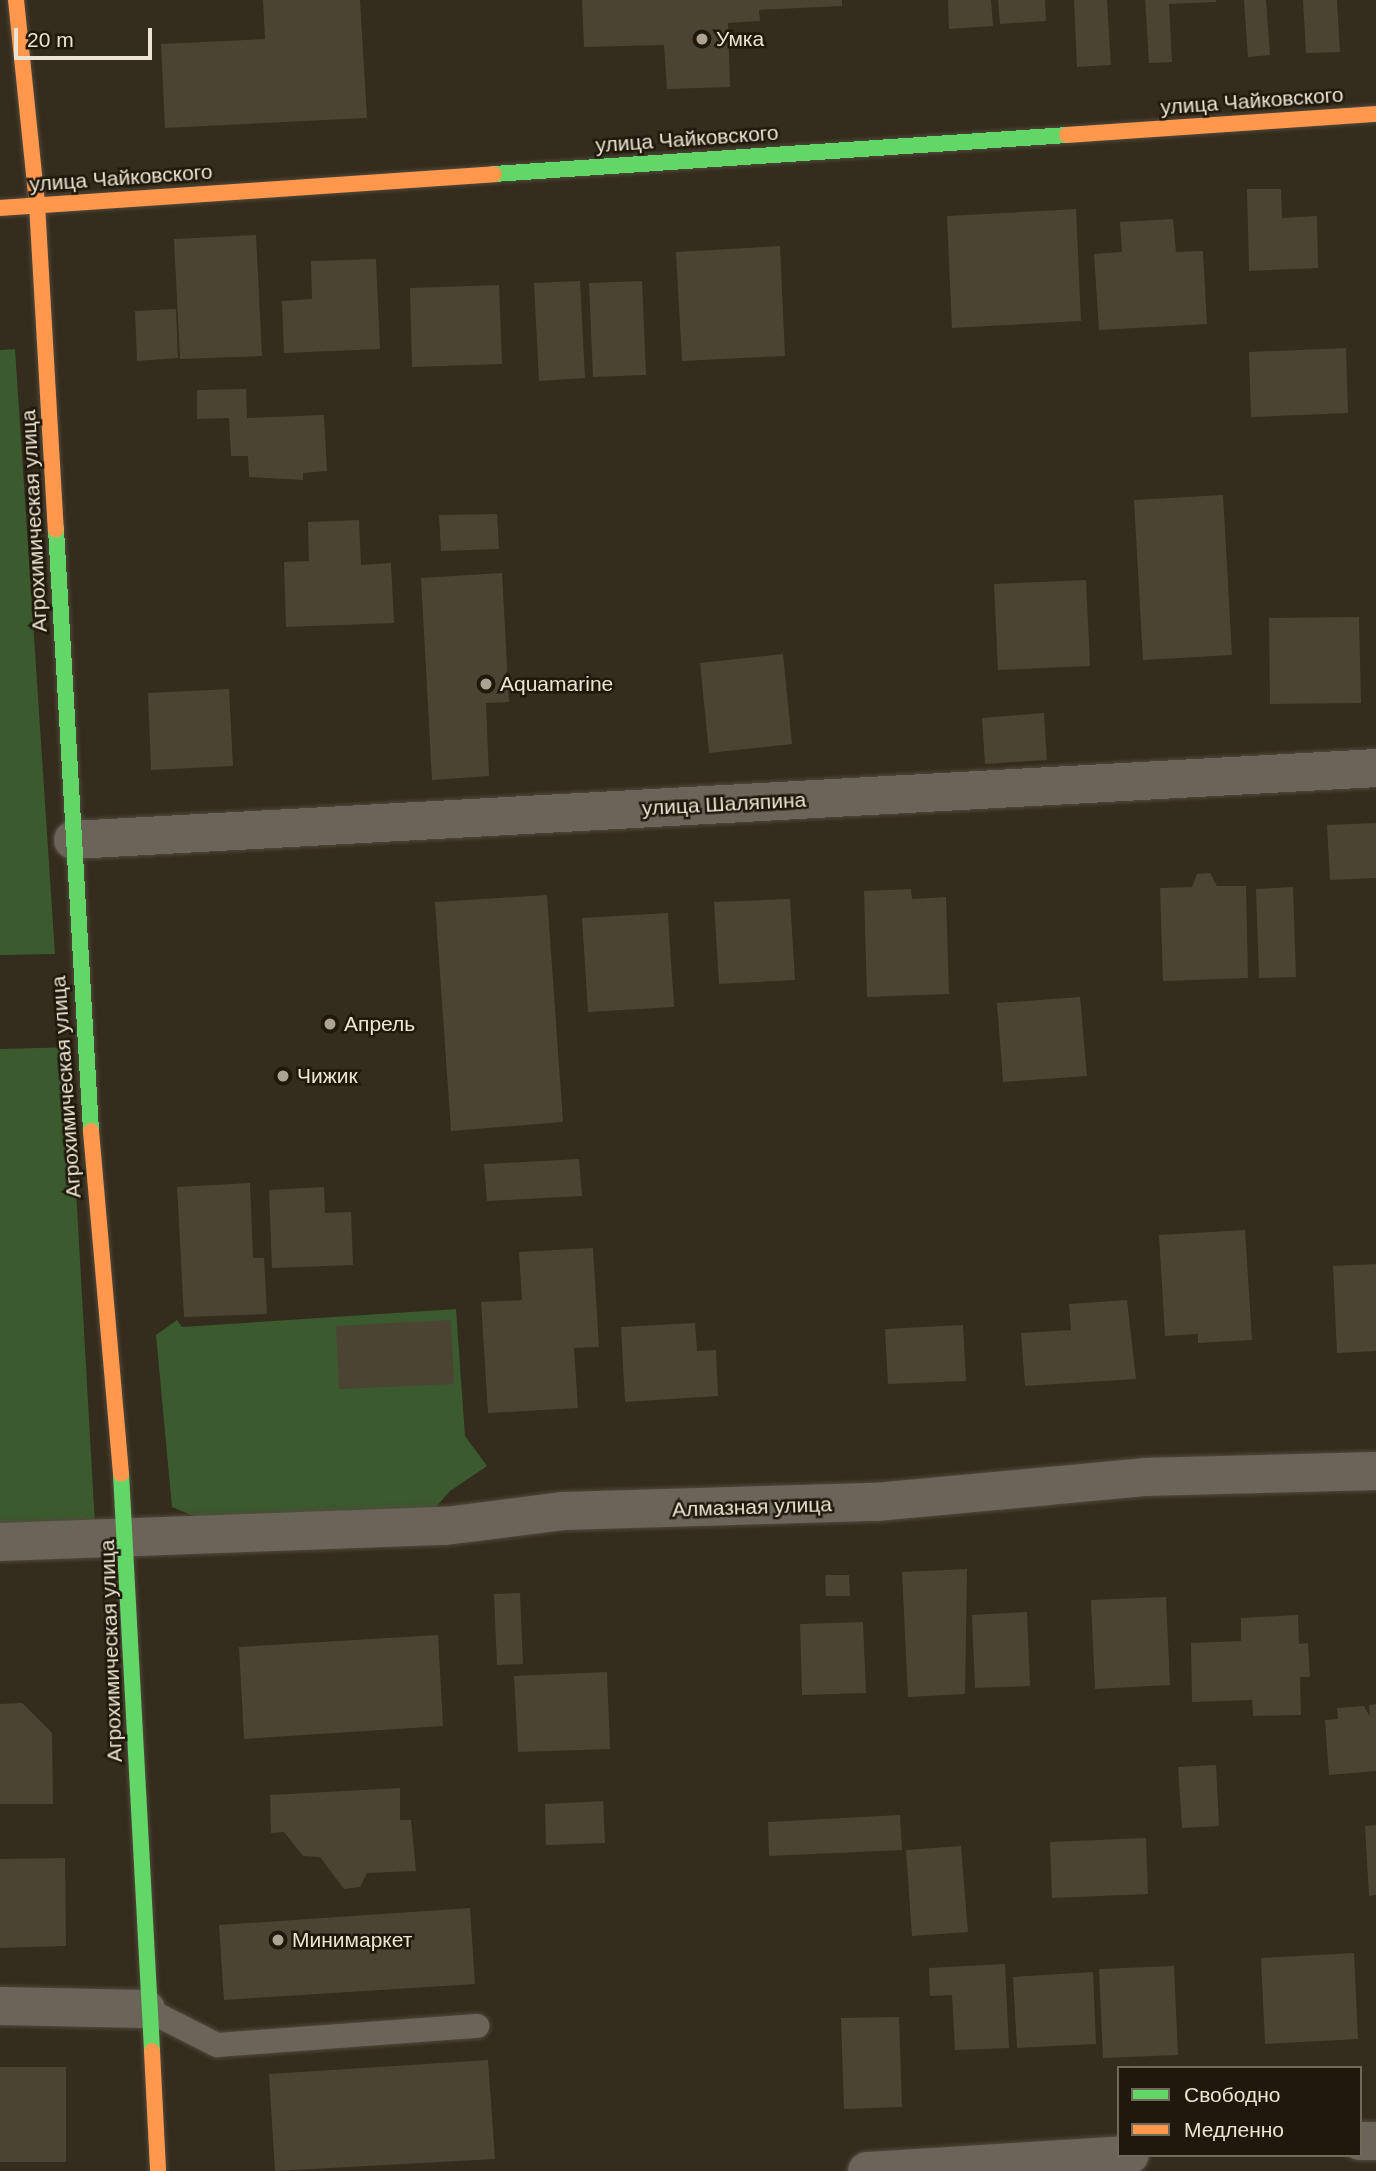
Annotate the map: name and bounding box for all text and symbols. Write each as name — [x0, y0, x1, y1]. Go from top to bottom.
scale bar — [18, 14, 156, 58]
place label: Умка — [716, 26, 764, 52]
text: 20 m — [27, 28, 74, 51]
marker: Умка — [694, 31, 710, 47]
street label: улица Чайковского — [1160, 82, 1344, 120]
street label: улица Чайковского — [595, 120, 779, 158]
street label: улица Чайковского — [29, 159, 213, 197]
street label: Агрохимическая улица — [16, 409, 52, 633]
place label: Aquamarine — [500, 671, 613, 697]
marker: Aquamarine — [478, 676, 494, 692]
street label: улица Шаляпина — [641, 787, 807, 821]
street label: Агрохимическая улица — [46, 975, 86, 1199]
place label: Апрель — [344, 1011, 415, 1037]
marker: Апрель — [322, 1016, 338, 1032]
place label: Чижик — [297, 1063, 358, 1089]
marker: Чижик — [275, 1068, 291, 1084]
street label: Алмазная улица — [672, 1492, 832, 1522]
street label: Агрохимическая улица — [95, 1539, 127, 1763]
place label: Минимаркет — [292, 1927, 412, 1953]
marker: Минимаркет — [270, 1932, 286, 1948]
legend — [1117, 2066, 1362, 2157]
text: Свободно — [1184, 2083, 1281, 2106]
text: Медленно — [1184, 2118, 1284, 2141]

